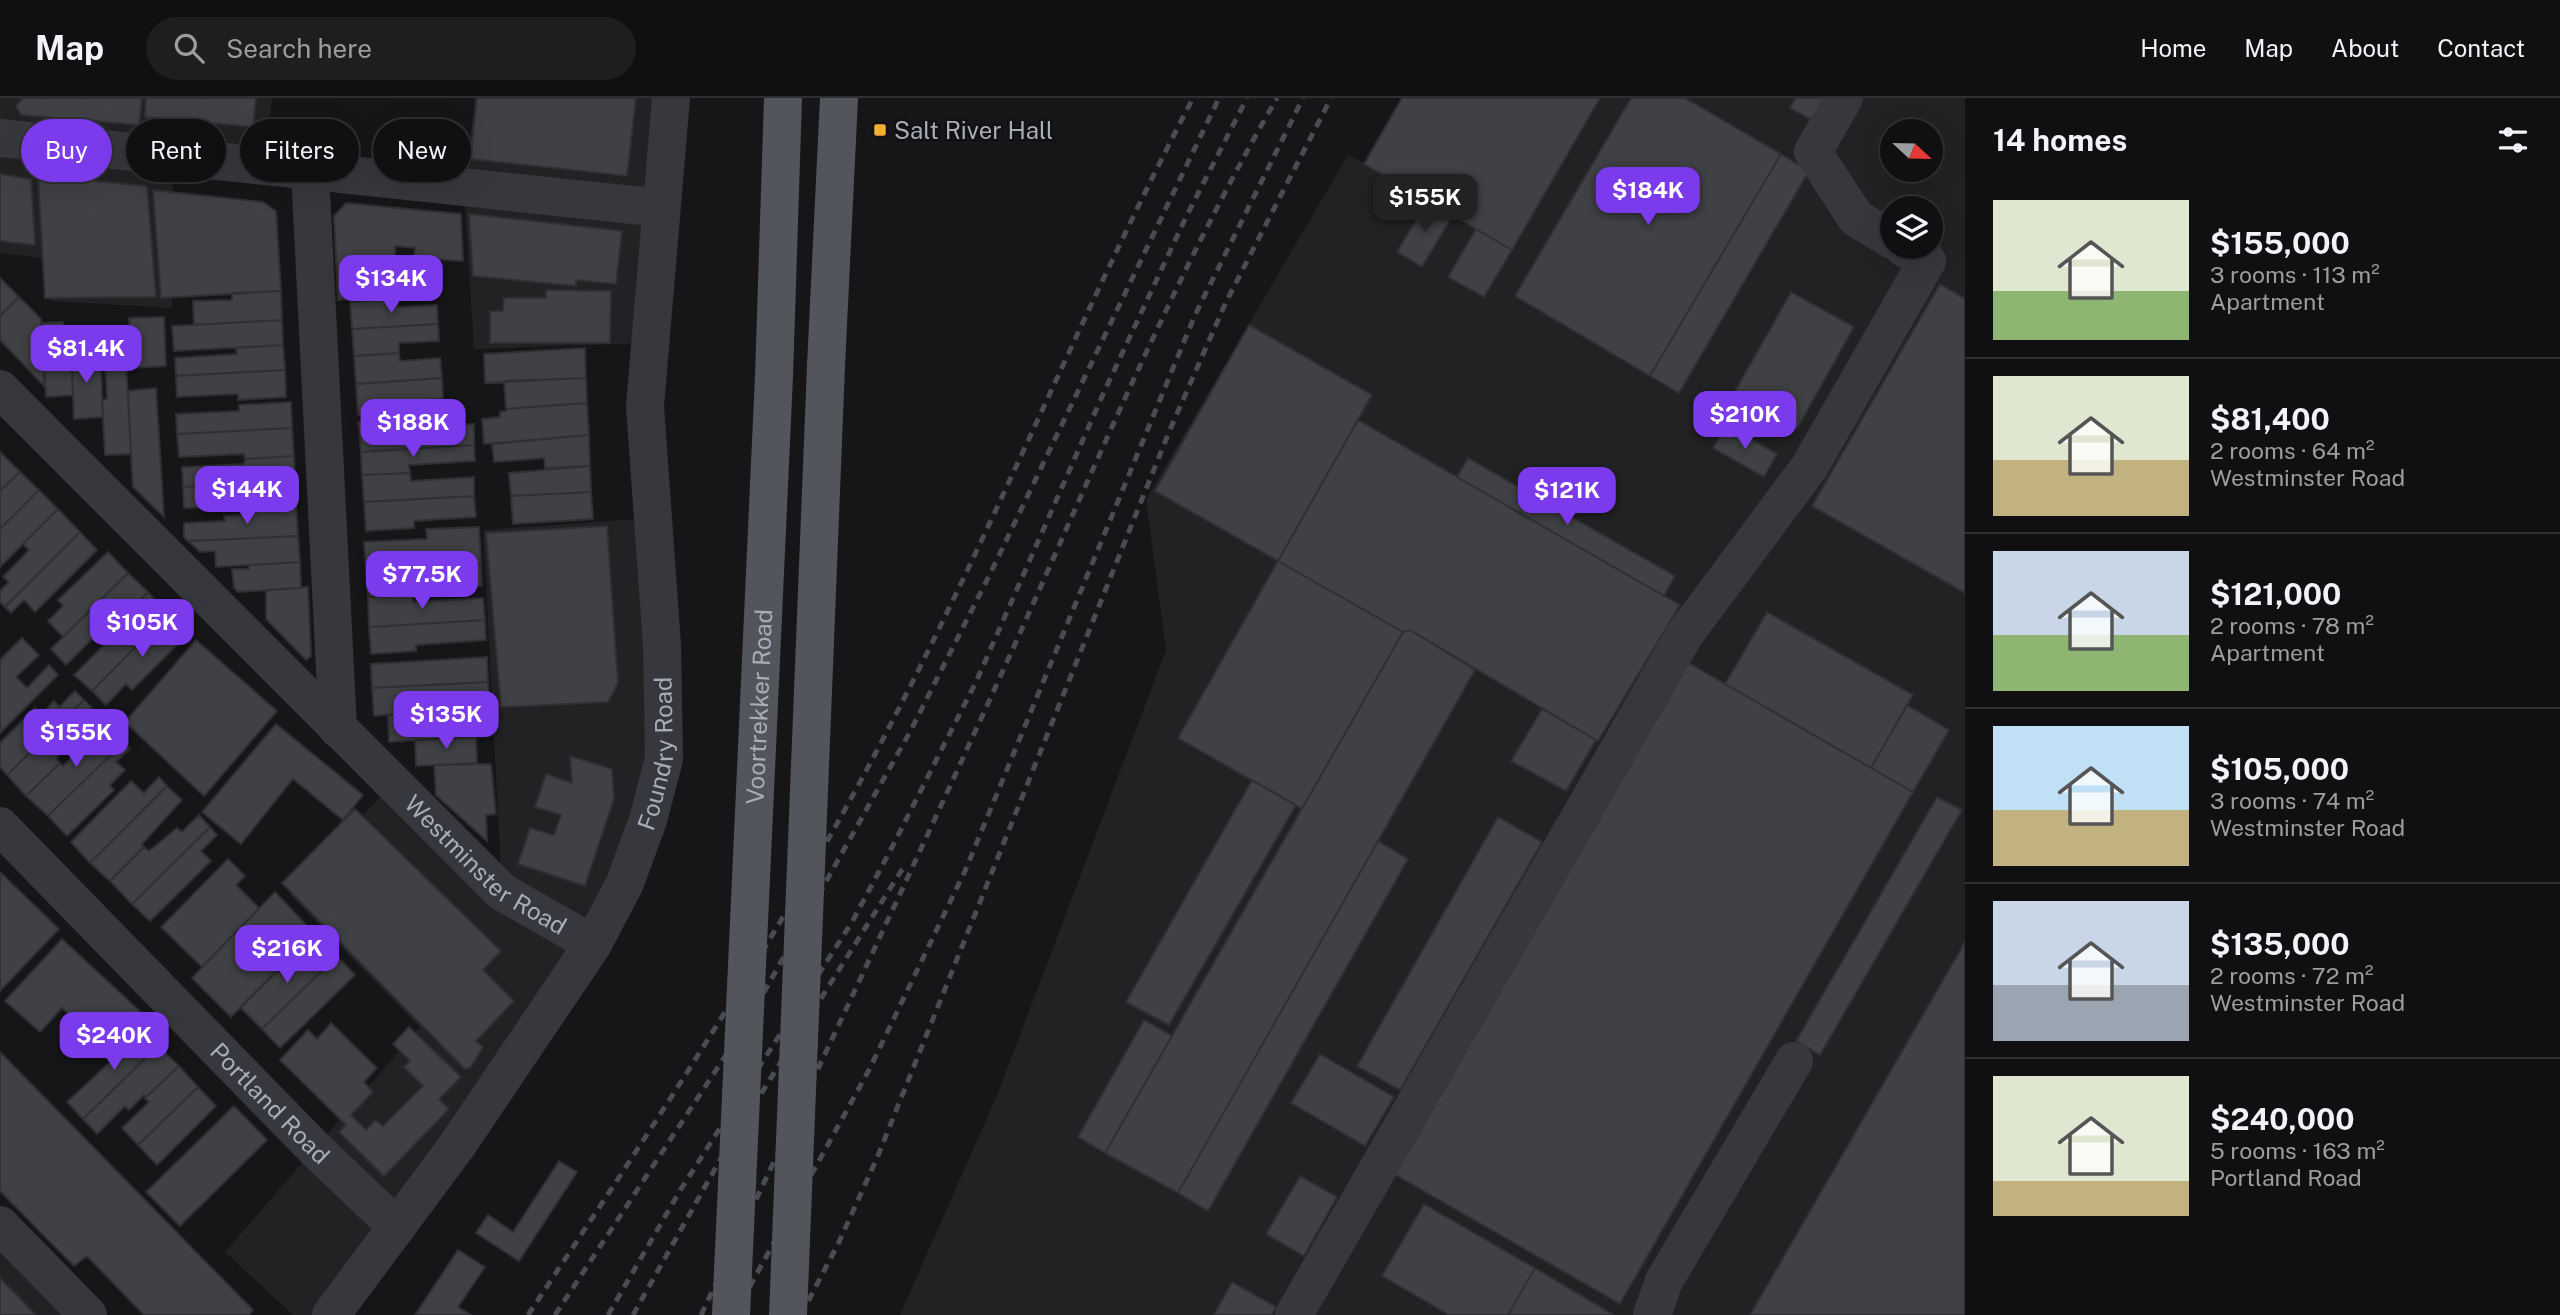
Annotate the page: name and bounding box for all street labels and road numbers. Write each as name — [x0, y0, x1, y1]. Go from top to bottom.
street label: Voortrekker Road — [740, 608, 777, 805]
street label: Foundry Road — [631, 677, 678, 834]
street label: Westminster Road — [399, 789, 572, 940]
street label: Portland Road — [205, 1037, 336, 1169]

